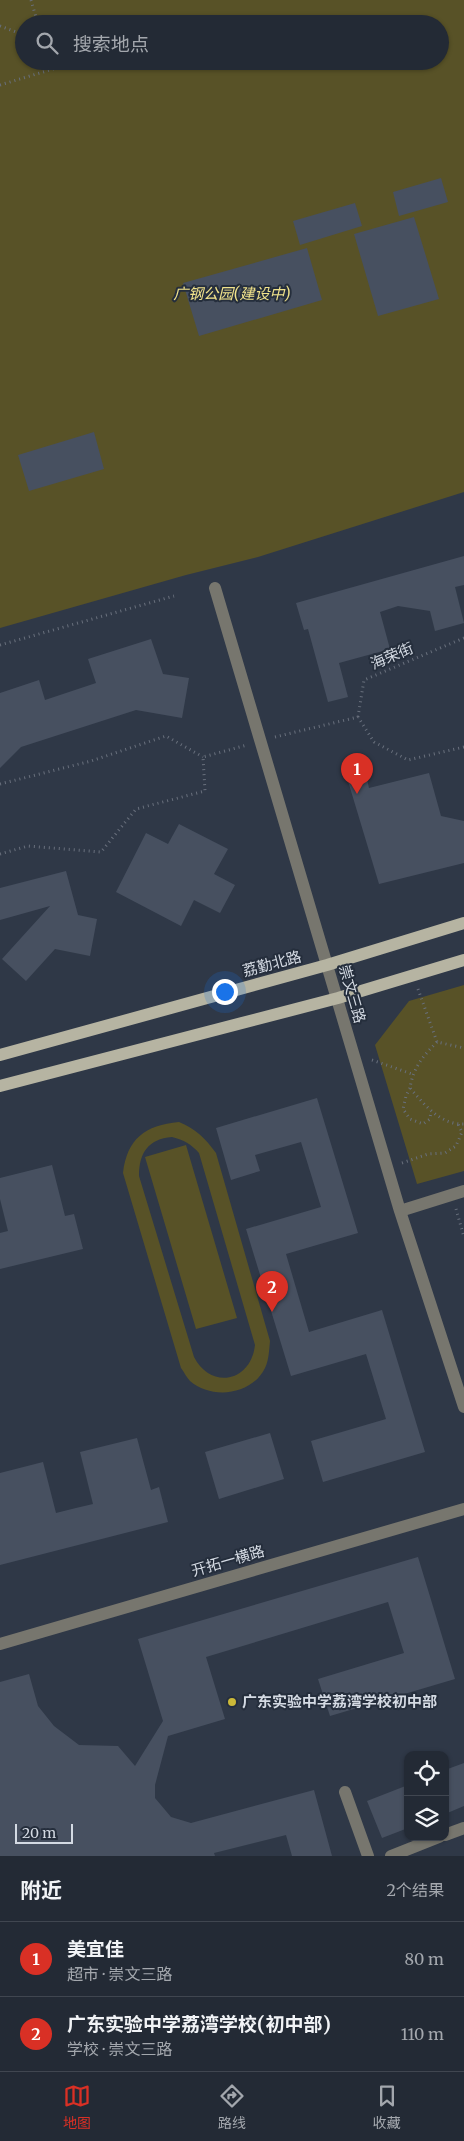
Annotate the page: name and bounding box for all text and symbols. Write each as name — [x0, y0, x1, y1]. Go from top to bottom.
search box — [15, 15, 449, 70]
icon: search — [33, 29, 61, 57]
text: 搜索地点 — [73, 32, 149, 56]
park label: 广钢公园(建设中) — [173, 284, 291, 303]
street label: 海荣街 — [367, 638, 416, 673]
pin: 1 — [341, 753, 373, 794]
street label: 荔勤北路 — [240, 947, 303, 980]
street label: 崇文三路 — [335, 962, 370, 1025]
your location — [212, 979, 238, 1005]
pin: 2 — [256, 1271, 288, 1312]
street label: 开拓一横路 — [189, 1541, 267, 1580]
place label: 广东实验中学荔湾学校初中部 — [242, 1692, 437, 1711]
marker: 广东实验中学荔湾学校初中部 — [226, 1696, 238, 1708]
map controls — [404, 1751, 449, 1841]
button: locate — [404, 1751, 449, 1796]
button: layers — [404, 1796, 449, 1841]
scale bar — [15, 1821, 72, 1844]
text: 20 m — [22, 1824, 56, 1842]
text: 附近 — [20, 1877, 62, 1904]
text: 2个结果 — [386, 1880, 444, 1900]
text: 美宜佳 — [67, 1937, 124, 1961]
text: 1 — [32, 1949, 40, 1969]
text: 80 m — [405, 1949, 444, 1969]
text: 超市 · 崇文三路 — [67, 1964, 172, 1984]
text: 广东实验中学荔湾学校(初中部) — [67, 2012, 331, 2036]
text: 2 — [31, 2024, 41, 2044]
text: 110 m — [401, 2024, 444, 2044]
text: 学校 · 崇文三路 — [67, 2039, 172, 2059]
tab: 地图 — [63, 2082, 91, 2132]
tab: 路线 — [218, 2082, 246, 2132]
tab: 收藏 — [373, 2082, 401, 2132]

